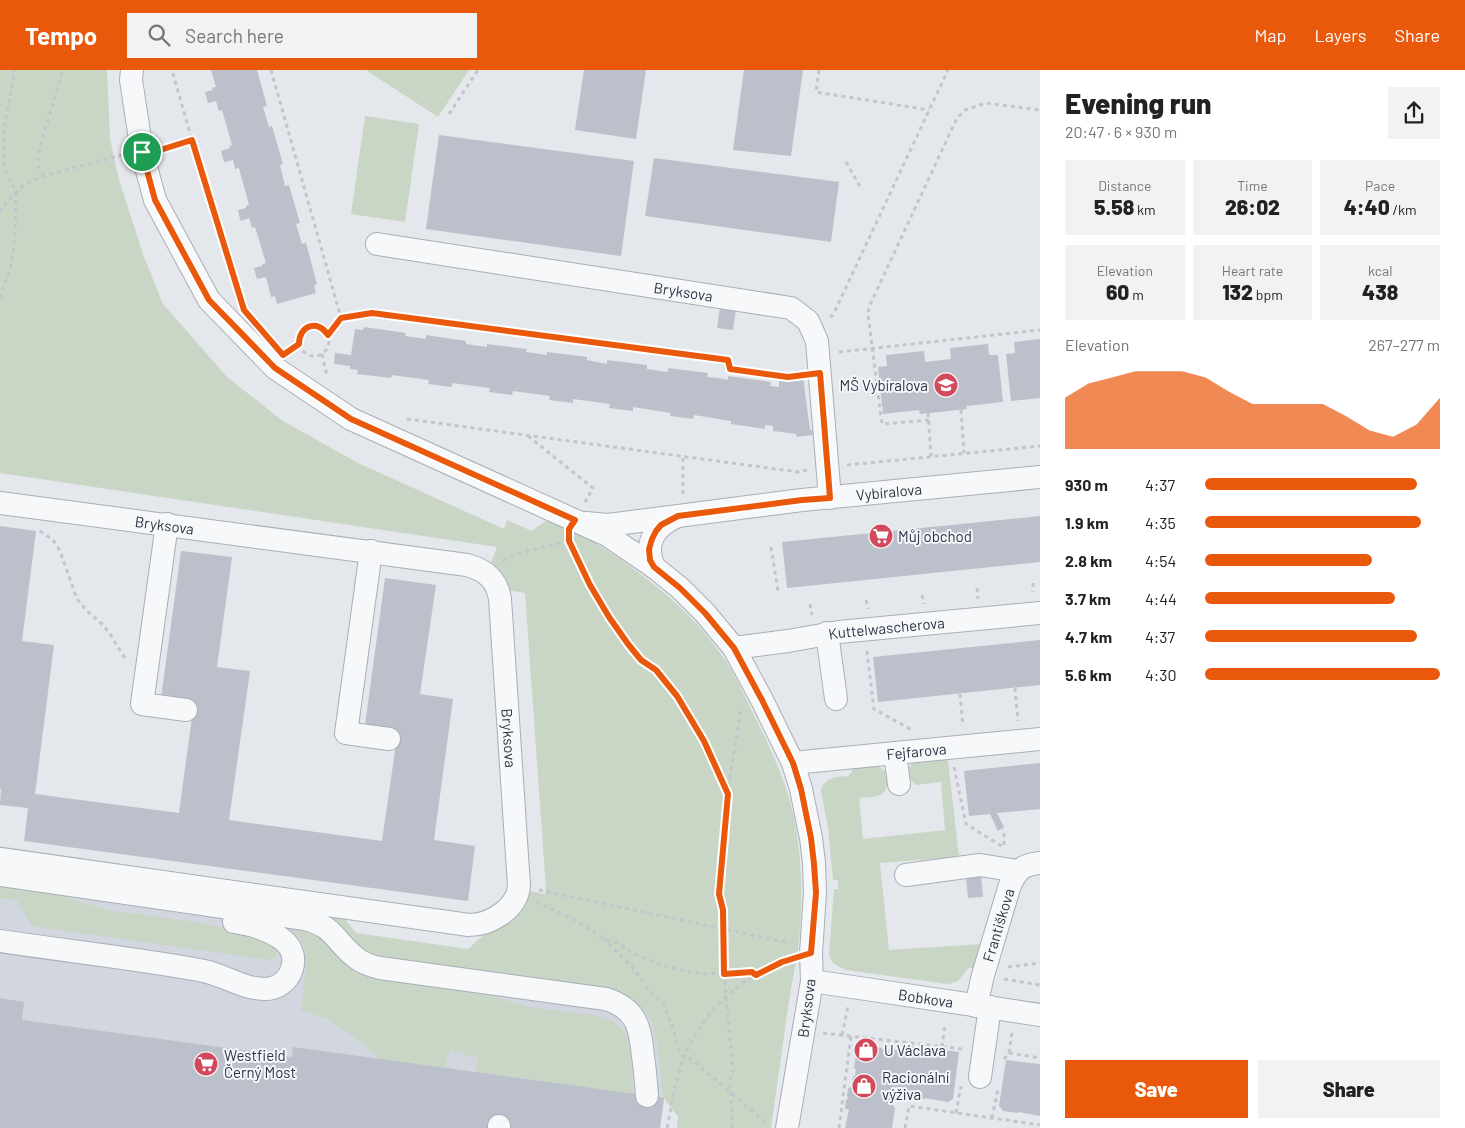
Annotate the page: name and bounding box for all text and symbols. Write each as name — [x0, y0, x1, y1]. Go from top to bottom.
search box — [127, 13, 477, 58]
text: Tempo — [25, 21, 97, 50]
icon: search — [145, 21, 173, 49]
text: Search here — [185, 24, 284, 47]
text: Map — [1254, 24, 1286, 46]
text: Layers — [1314, 24, 1367, 46]
text: Share — [1395, 24, 1440, 46]
text: Evening run — [1065, 86, 1211, 120]
button: share — [1388, 87, 1440, 139]
text: 20:47 · 6 × 930 m — [1065, 122, 1177, 141]
pin — [121, 131, 163, 173]
icon: arrive — [128, 138, 156, 166]
text: Distance — [1098, 177, 1152, 194]
text: Time — [1237, 177, 1268, 194]
text: Pace — [1365, 177, 1395, 194]
text: 5.58 — [1094, 194, 1134, 219]
text: 26:02 — [1225, 194, 1280, 219]
text: 4:40 — [1344, 194, 1390, 219]
text: km — [1134, 201, 1156, 218]
text: /km — [1390, 201, 1417, 218]
text: Elevation — [1097, 262, 1153, 279]
text: Heart rate — [1222, 262, 1283, 279]
text: kcal — [1368, 262, 1392, 279]
street label: Bryksova — [653, 278, 714, 305]
text: 60 — [1106, 279, 1129, 304]
text: 132 — [1222, 279, 1253, 304]
text: 438 — [1362, 279, 1398, 304]
text: m — [1129, 286, 1144, 303]
text: bpm — [1253, 286, 1283, 303]
text: Elevation — [1065, 335, 1129, 354]
text: 267–277 m — [1368, 335, 1440, 354]
school or university icon: MŠ Vybíralova — [933, 372, 959, 398]
place label: MŠ Vybíralova — [839, 376, 928, 394]
text: 930 m — [1065, 475, 1108, 494]
text: 4:37 — [1145, 475, 1175, 494]
street label: Vybíralova — [855, 479, 923, 504]
street label: Bryksova — [134, 512, 195, 538]
text: 1.9 km — [1065, 513, 1109, 532]
text: 4:35 — [1145, 513, 1176, 532]
supermarket icon: Můj obchod — [868, 523, 894, 549]
place label: Můj obchod — [898, 527, 972, 545]
text: 2.8 km — [1065, 551, 1112, 570]
text: 4:54 — [1145, 551, 1176, 570]
text: 3.7 km — [1065, 589, 1111, 608]
text: 4:44 — [1145, 589, 1177, 608]
street label: Kuttelwascherova — [827, 613, 945, 643]
text: 4.7 km — [1065, 627, 1112, 646]
text: 4:37 — [1145, 627, 1175, 646]
text: 5.6 km — [1065, 665, 1112, 684]
text: 4:30 — [1145, 665, 1177, 684]
street label: Bryksova — [498, 708, 520, 768]
street label: Fejfarova — [886, 739, 947, 763]
street label: Františkova — [978, 886, 1018, 964]
street label: Bryksova — [793, 977, 819, 1039]
street label: Bobkova — [897, 985, 955, 1011]
shop icon: U Václava — [853, 1037, 879, 1063]
place label: U Václava — [884, 1041, 946, 1059]
place label: Westfield Černý Most — [224, 1046, 296, 1081]
supermarket icon: Westfield Černý Most — [193, 1051, 219, 1077]
button: Save — [1065, 1060, 1248, 1118]
button: Share — [1258, 1060, 1440, 1118]
place label: Racionální výživa — [882, 1068, 949, 1103]
shop icon: Racionální výživa — [851, 1073, 877, 1099]

